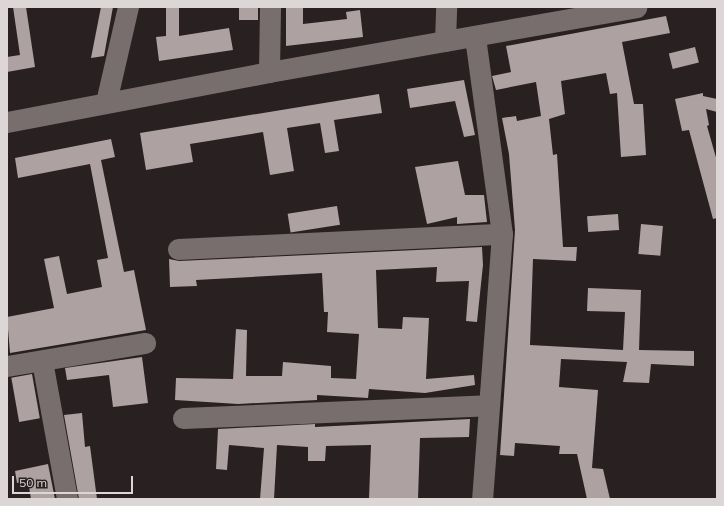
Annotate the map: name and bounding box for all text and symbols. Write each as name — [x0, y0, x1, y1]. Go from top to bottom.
scale bar — [14, 468, 135, 494]
text: 50 m — [19, 475, 47, 490]

